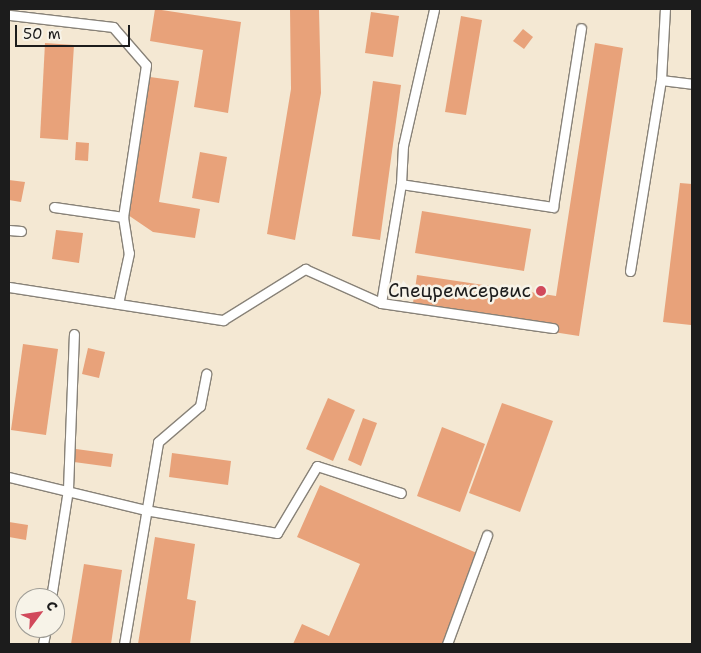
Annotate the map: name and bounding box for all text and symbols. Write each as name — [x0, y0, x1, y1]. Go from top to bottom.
scale bar — [18, 15, 132, 47]
text: 50 m — [23, 24, 61, 44]
place label: Спецремсервис — [388, 280, 531, 302]
marker: Спецремсервис — [535, 285, 547, 297]
north arrow — [15, 588, 65, 638]
text: С — [42, 597, 62, 614]

